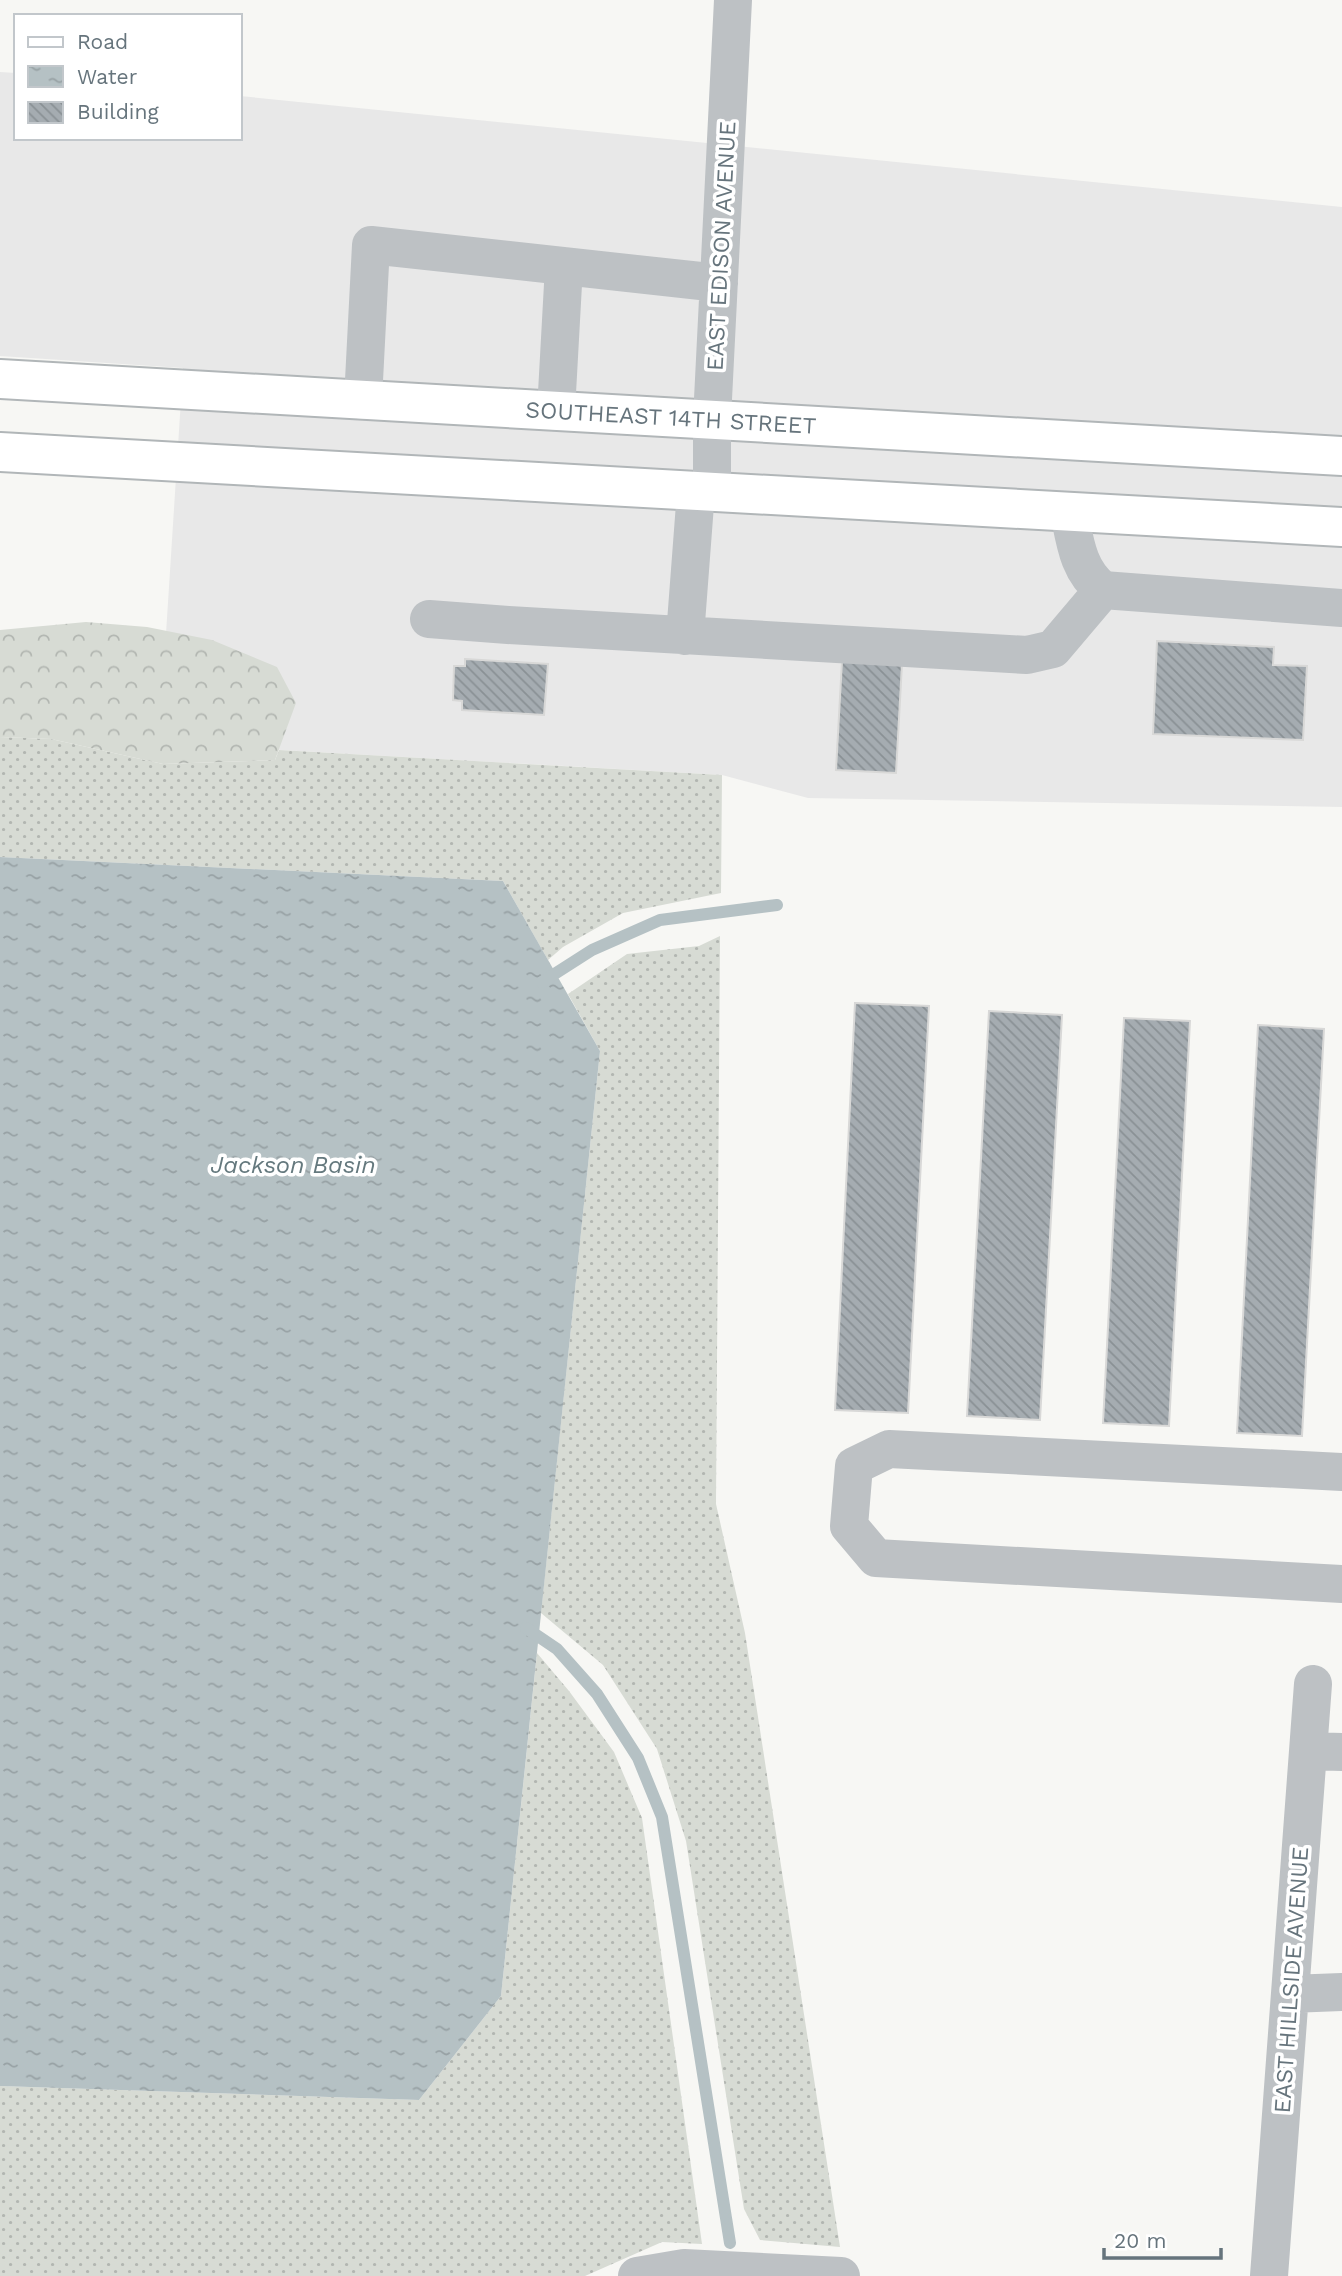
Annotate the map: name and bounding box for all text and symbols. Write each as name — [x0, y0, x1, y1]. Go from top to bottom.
legend — [14, 14, 242, 140]
text: Road — [77, 29, 128, 54]
text: Water — [77, 64, 138, 89]
text: Building — [77, 99, 159, 124]
street label: EAST EDISON AVENUE — [701, 121, 742, 371]
street label: SOUTHEAST 14TH STREET — [525, 396, 817, 440]
water label: Jackson Basin — [210, 1151, 376, 1179]
street label: EAST HILLSIDE AVENUE — [1269, 1846, 1314, 2114]
scale bar — [1104, 2216, 1221, 2260]
text: 20 m — [1114, 2228, 1166, 2253]

